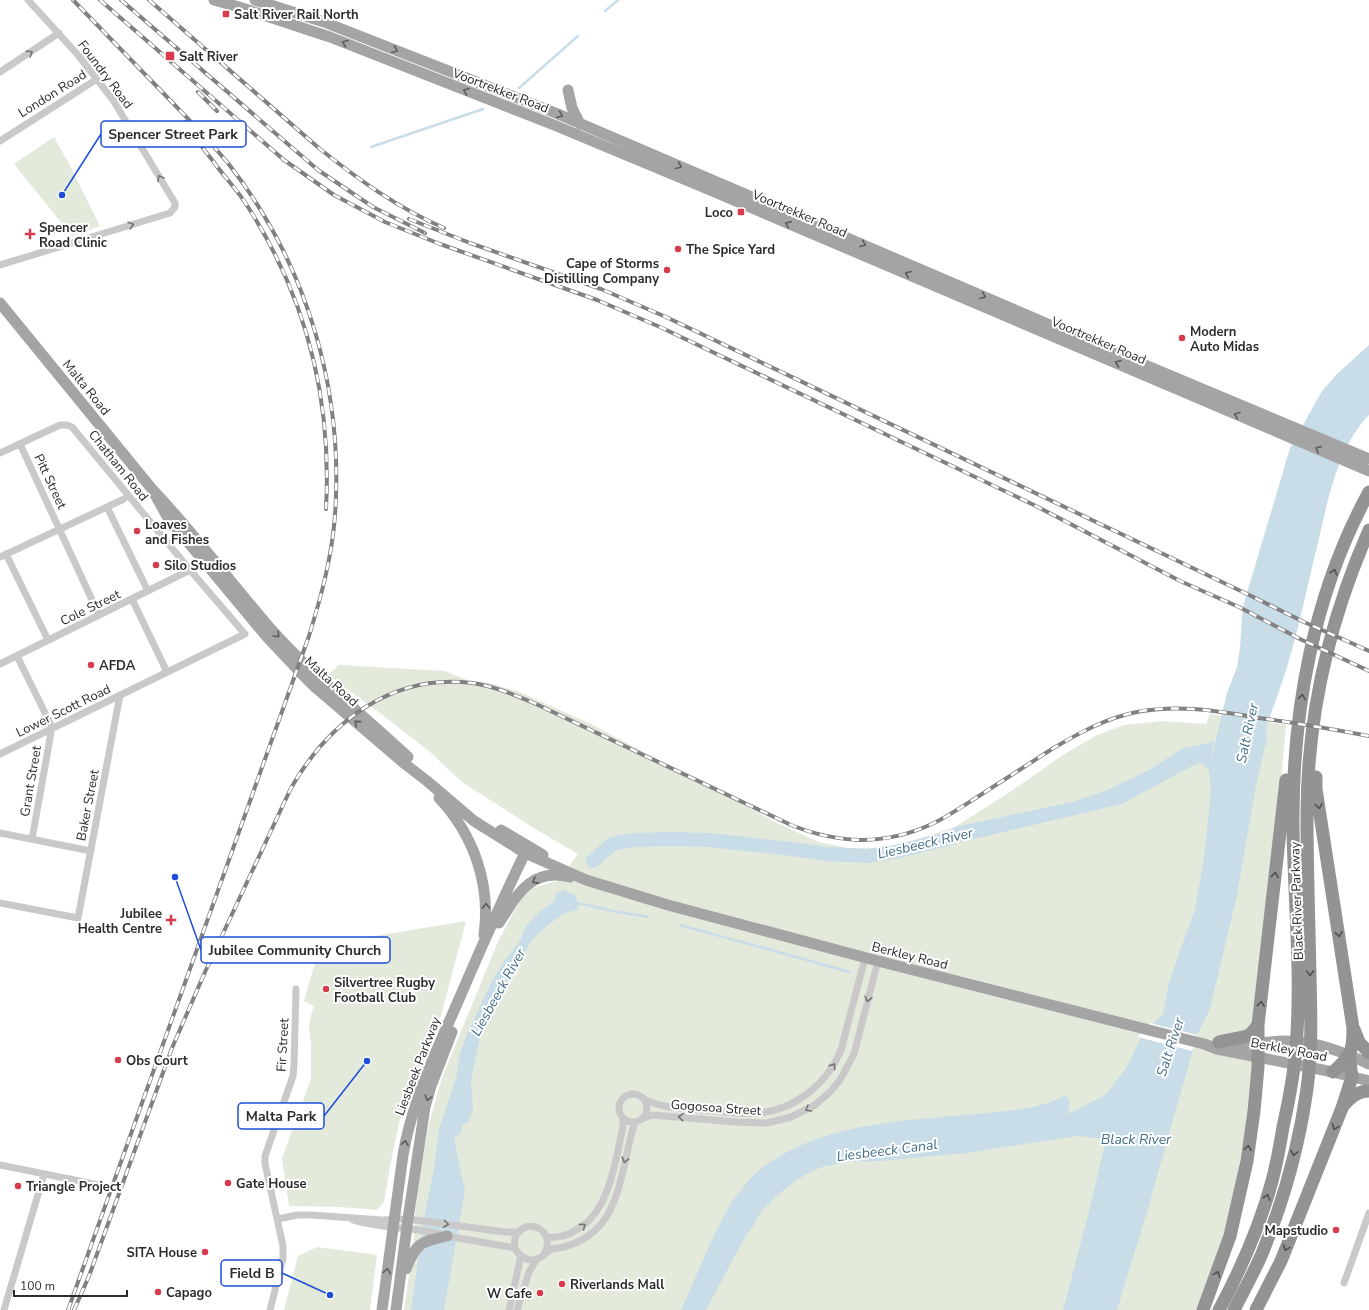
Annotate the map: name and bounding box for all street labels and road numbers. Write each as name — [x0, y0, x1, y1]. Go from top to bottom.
street label: Foundry Road — [73, 37, 137, 113]
street label: Voortrekker Road — [449, 64, 551, 118]
street label: London Road — [15, 66, 90, 122]
street label: Voortrekker Road — [748, 185, 850, 242]
street label: Voortrekker Road — [1047, 312, 1149, 369]
street label: Malta Road — [58, 356, 114, 419]
street label: Chatham Road — [84, 426, 152, 505]
street label: Pitt Street — [29, 451, 71, 512]
street label: Cole Street — [57, 585, 124, 630]
street label: Malta Road — [300, 653, 362, 711]
street label: Lower Scott Road — [13, 680, 114, 742]
street label: Grant Street — [16, 744, 46, 818]
street label: Baker Street — [72, 768, 104, 842]
street label: Black River Parkway — [1286, 841, 1308, 961]
street label: Berkley Road — [870, 938, 950, 974]
street label: Liesbeek Parkway — [391, 1014, 445, 1118]
street label: Fir Street — [273, 1017, 293, 1072]
street label: Berkley Road — [1249, 1034, 1329, 1066]
street label: Gogosoa Street — [670, 1096, 762, 1120]

